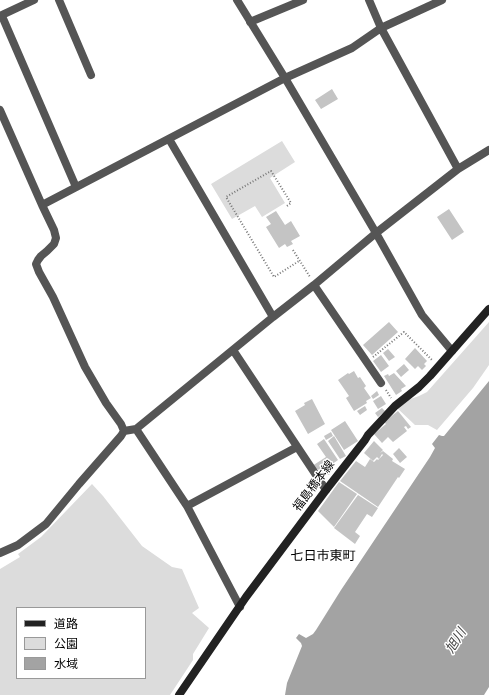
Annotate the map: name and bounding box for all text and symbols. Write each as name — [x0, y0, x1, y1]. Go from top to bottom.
street label: 福島橋本線 — [290, 458, 338, 514]
district label: 七日市東町 — [291, 548, 355, 564]
legend — [16, 607, 146, 679]
text: 道路 — [54, 615, 78, 632]
water label: 旭川 — [442, 626, 470, 656]
text: 公園 — [54, 635, 78, 652]
text: 水域 — [54, 655, 78, 672]

